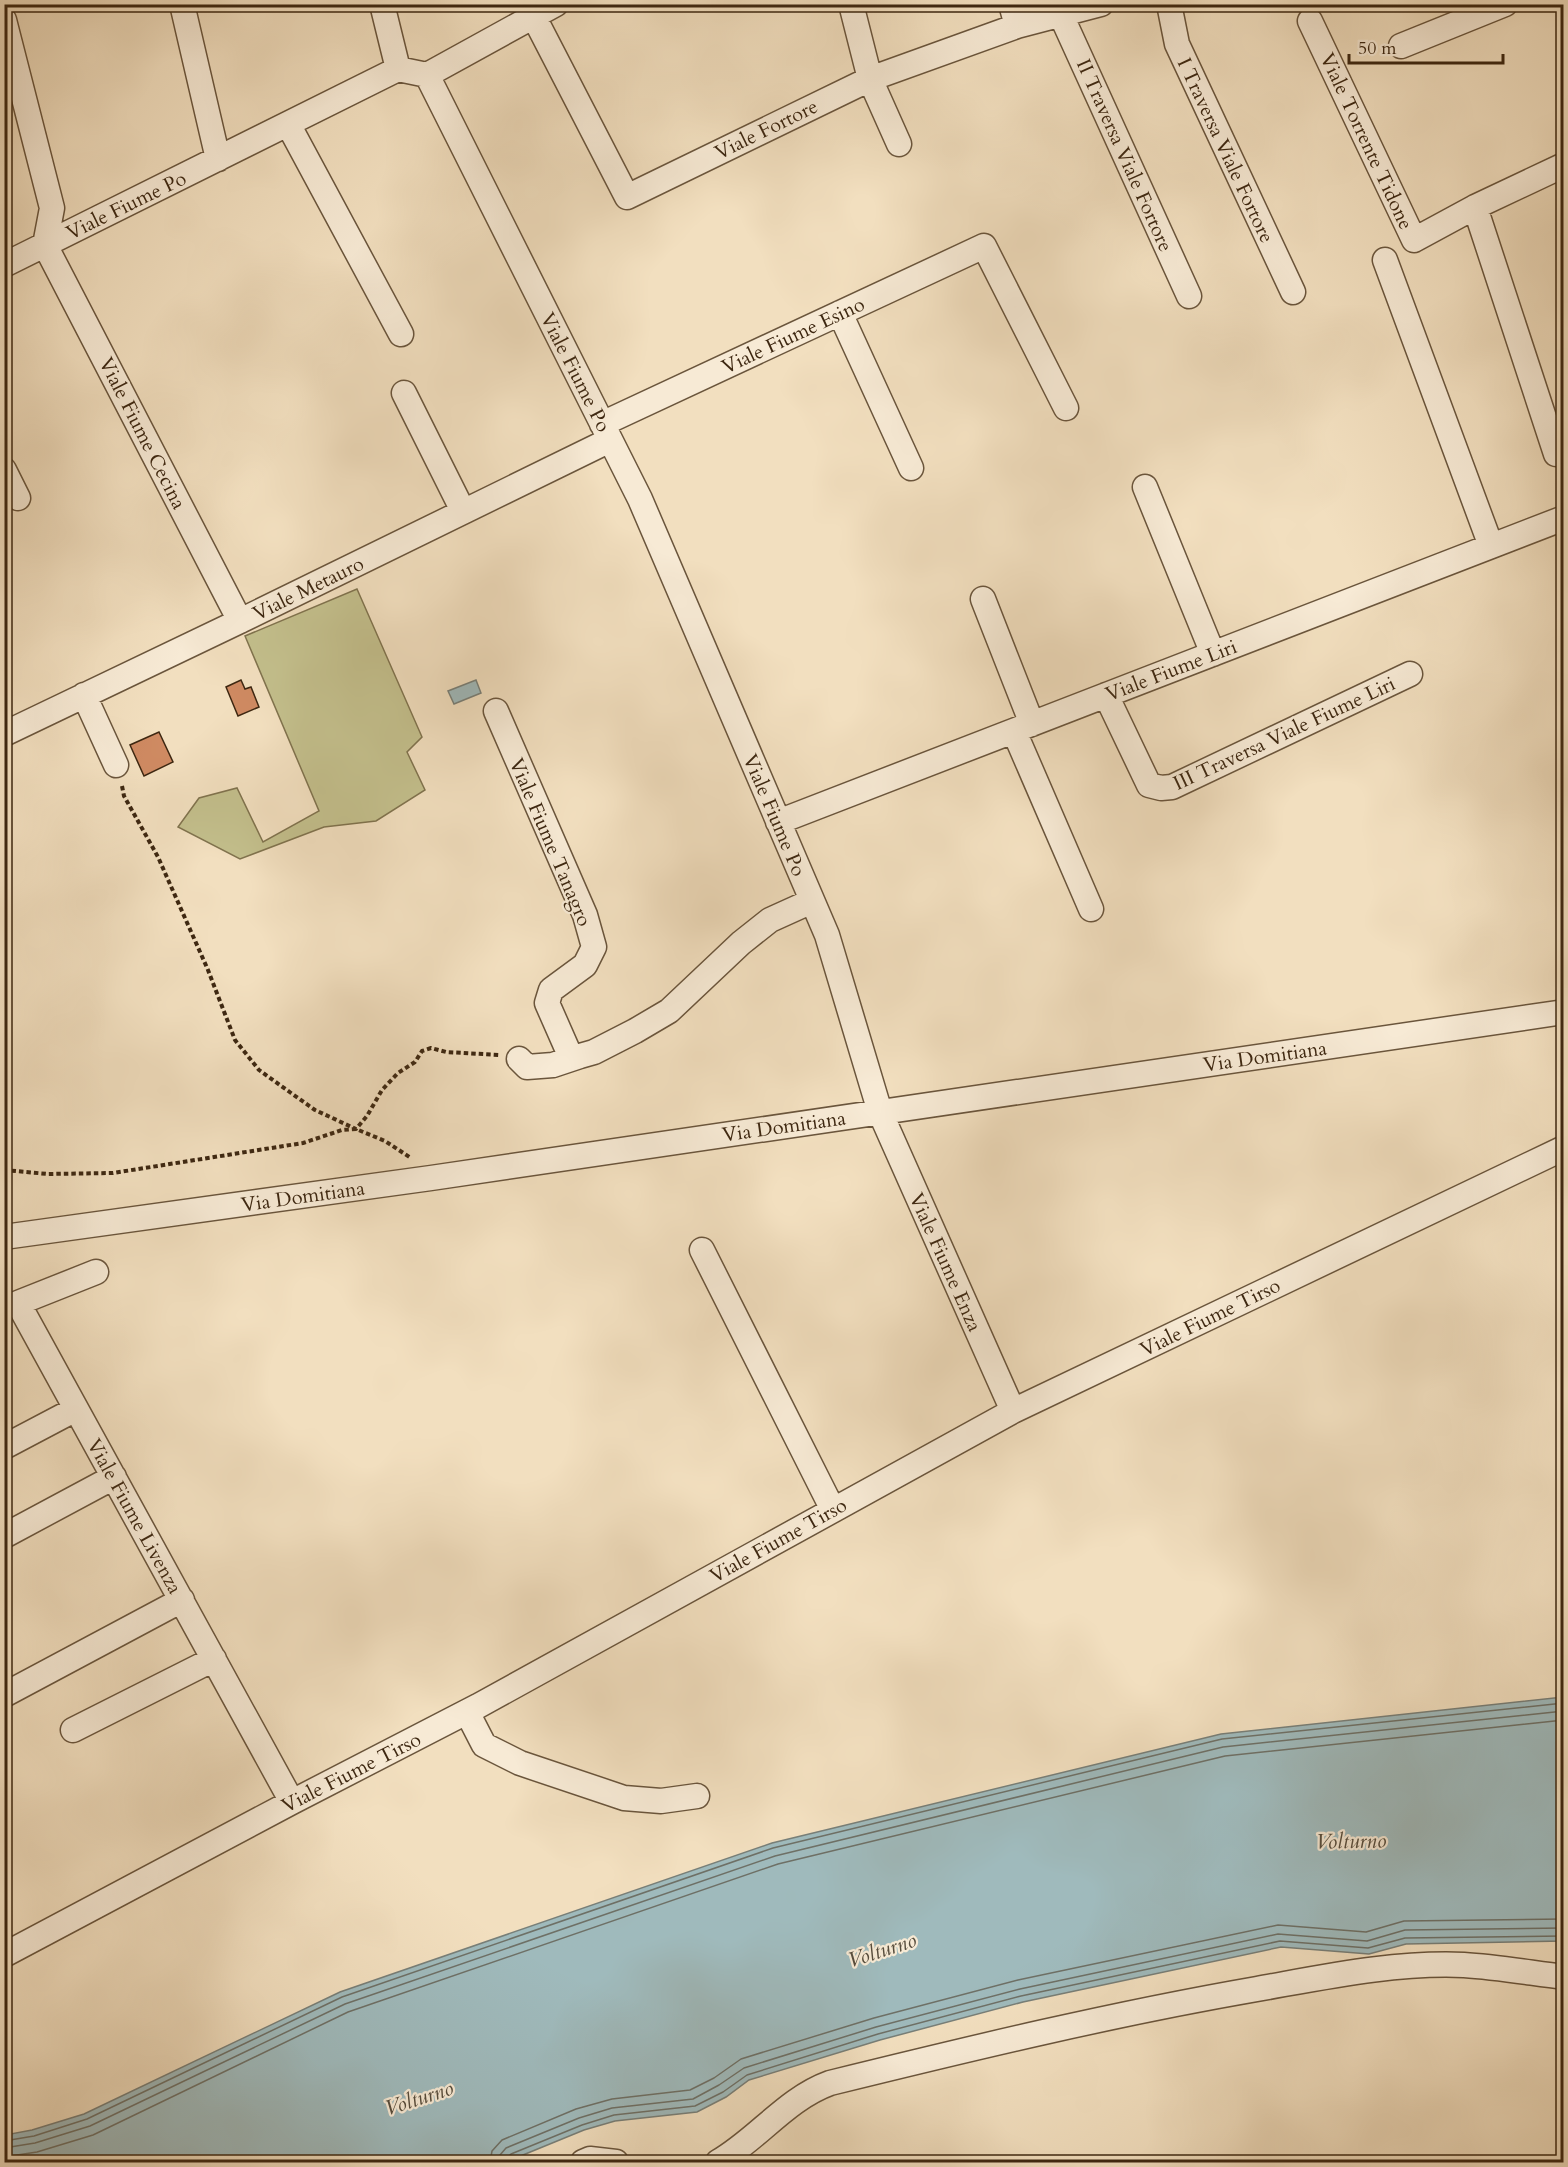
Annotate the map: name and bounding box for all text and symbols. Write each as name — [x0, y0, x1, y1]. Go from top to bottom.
scale bar — [1349, 27, 1504, 65]
text: 50 m — [1358, 36, 1397, 61]
street label: Viale Torrente Tidone — [1314, 49, 1419, 234]
street label: I Traversa Viale Fortore — [1171, 53, 1280, 247]
street label: II Traversa Viale Fortore — [1070, 55, 1179, 256]
street label: Viale Fortore — [710, 93, 822, 166]
street label: Viale Fiume Po — [62, 165, 191, 246]
street label: Viale Fiume Esino — [717, 290, 869, 380]
street label: Viale Fiume Po — [534, 308, 617, 437]
street label: Viale Fiume Cecina — [93, 353, 193, 514]
street label: Viale Metauro — [248, 550, 368, 627]
street label: Viale Fiume Liri — [1102, 633, 1241, 708]
street label: III Traversa Viale Fiume Liri — [1169, 670, 1400, 797]
street label: Viale Fiume Po — [737, 750, 813, 881]
street label: Viale Fiume Tanagro — [503, 754, 598, 931]
street label: Via Domitiana — [1202, 1034, 1329, 1079]
street label: Via Domitiana — [721, 1104, 848, 1149]
street label: Via Domitiana — [240, 1174, 367, 1219]
street label: Viale Fiume Enza — [903, 1189, 988, 1336]
street label: Viale Fiume Tirso — [1136, 1272, 1285, 1363]
street label: Viale Fiume Livenza — [81, 1434, 189, 1599]
street label: Viale Fiume Tirso — [705, 1491, 852, 1589]
street label: Viale Fiume Tirso — [277, 1726, 426, 1819]
water label: Volturno — [1315, 1826, 1387, 1857]
water label: Volturno — [844, 1926, 921, 1975]
water label: Volturno — [381, 2074, 458, 2123]

